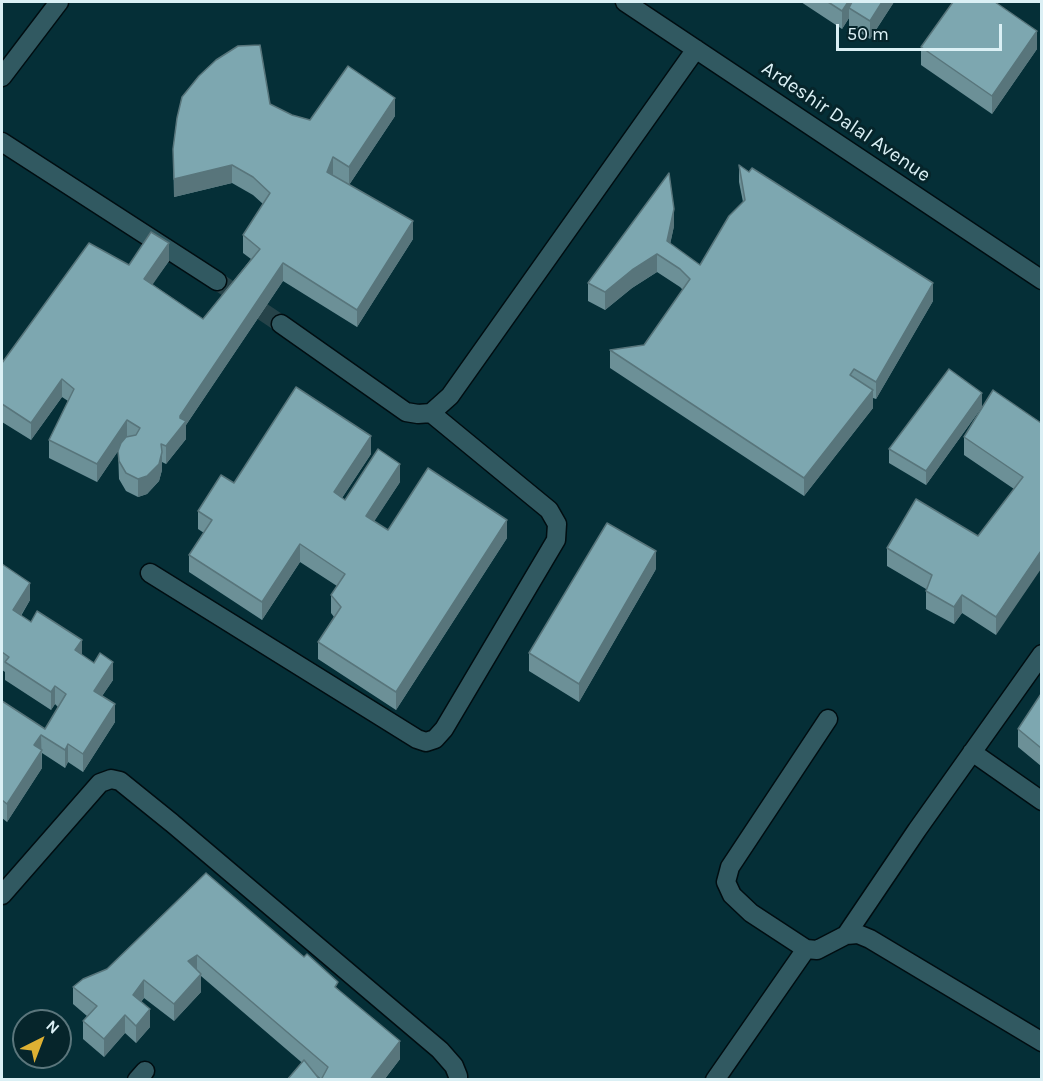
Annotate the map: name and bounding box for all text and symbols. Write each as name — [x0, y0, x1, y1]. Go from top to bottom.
scale bar — [839, 12, 1006, 50]
text: 50 m — [847, 23, 889, 45]
street label: Ardeshir Dalal Avenue — [757, 57, 935, 187]
north arrow — [12, 1009, 72, 1069]
text: N — [42, 1016, 64, 1038]

